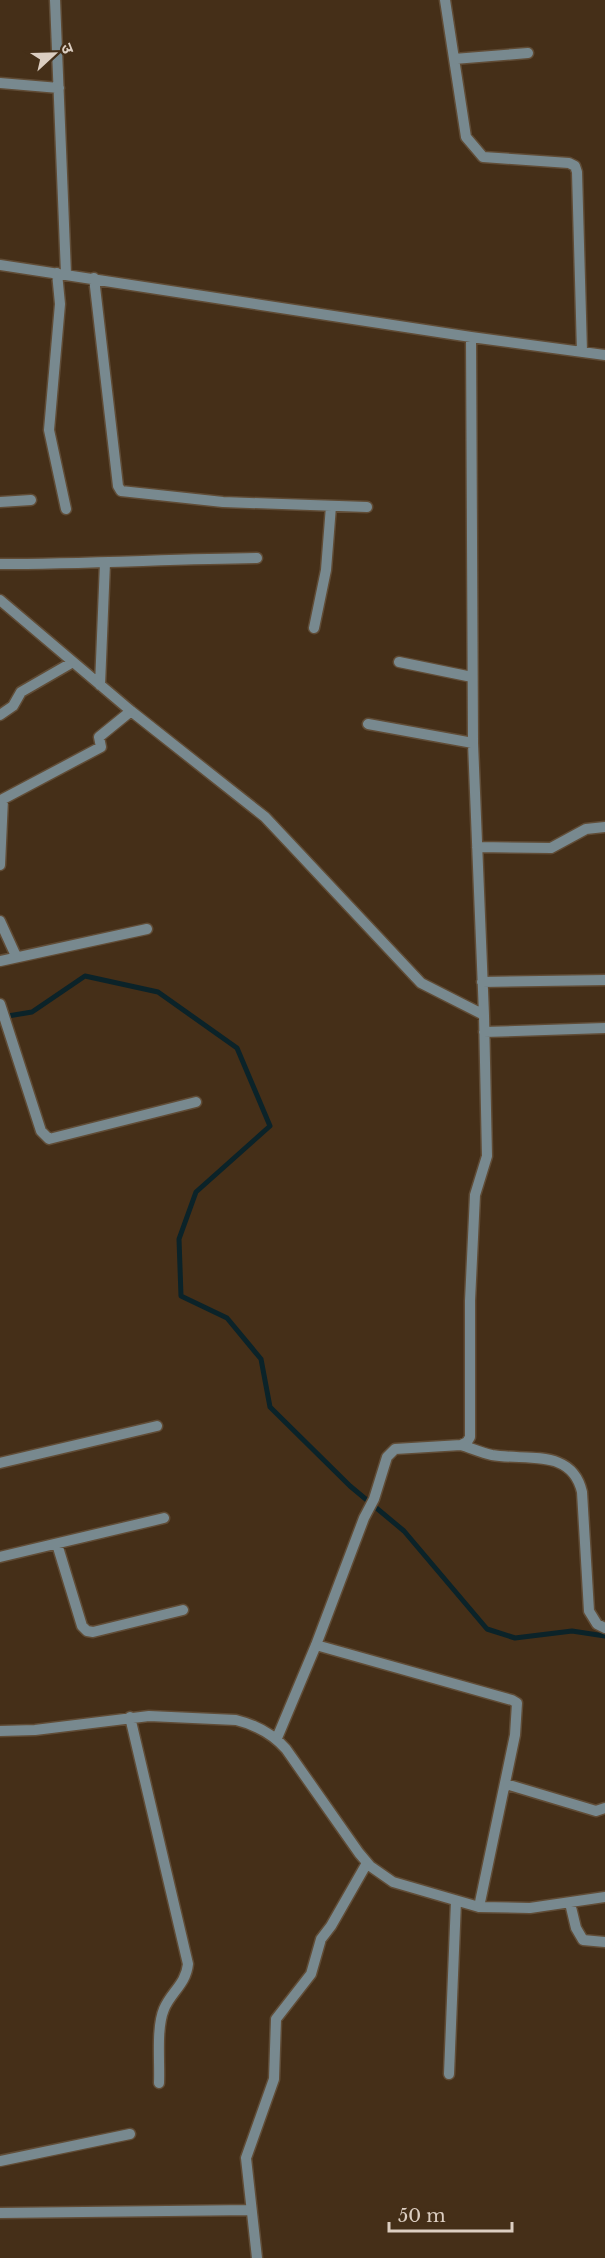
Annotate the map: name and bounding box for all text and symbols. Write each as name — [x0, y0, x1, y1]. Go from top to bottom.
north arrow — [24, 24, 84, 84]
text: उ — [57, 40, 79, 57]
scale bar — [389, 2195, 512, 2233]
text: 50 m — [398, 2205, 446, 2227]

